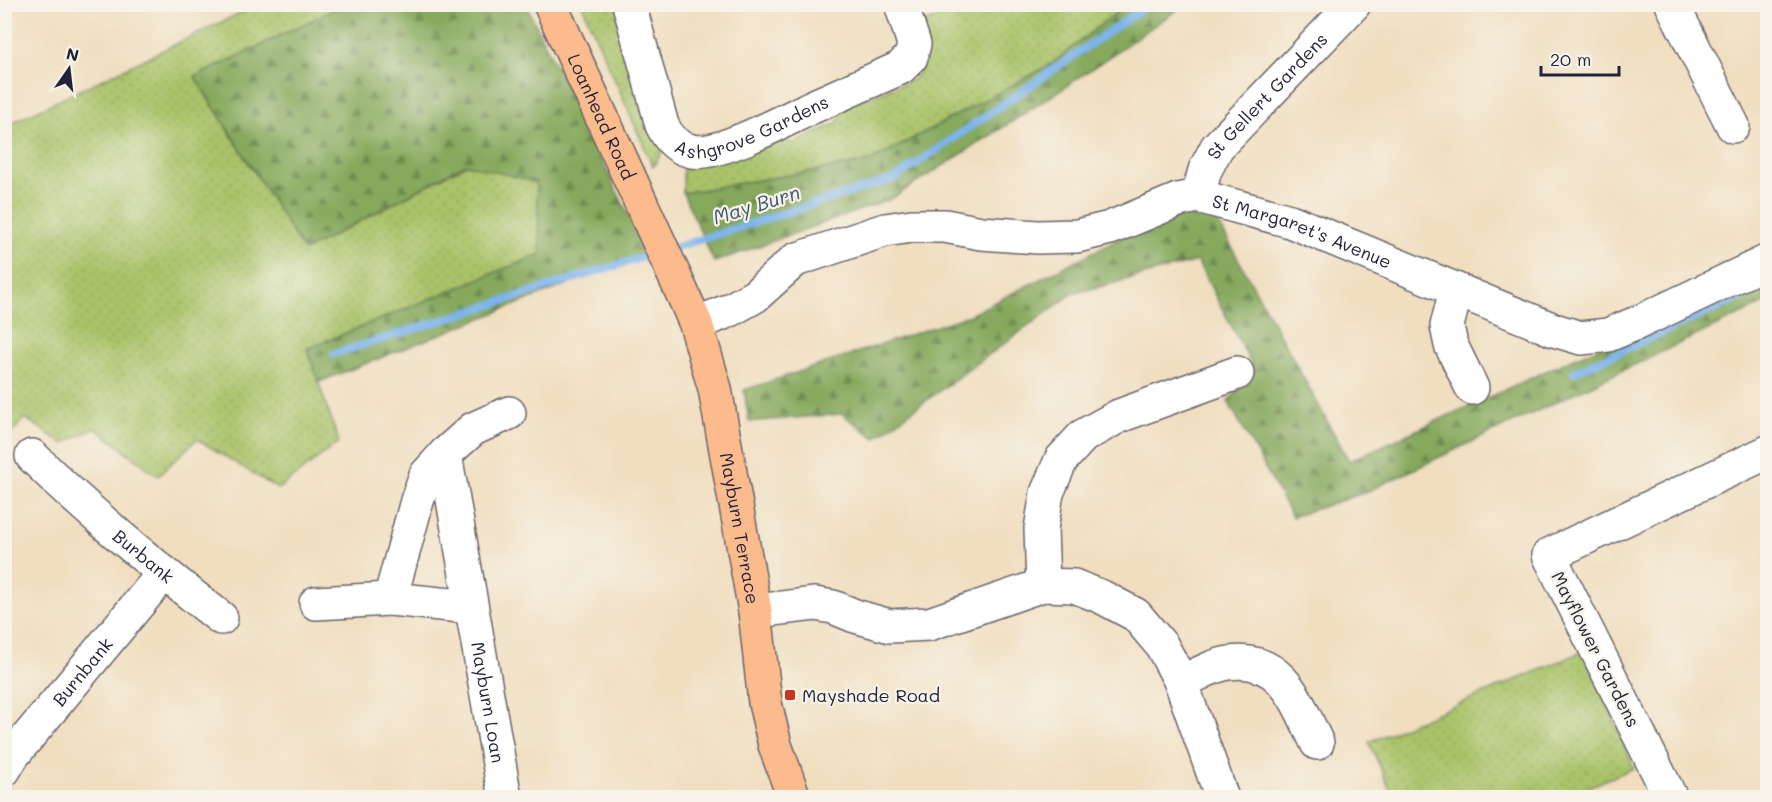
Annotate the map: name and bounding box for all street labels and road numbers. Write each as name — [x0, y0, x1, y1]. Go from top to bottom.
street label: St Gellert Gardens — [1201, 27, 1332, 163]
street label: Loanhead Road — [562, 50, 641, 184]
street label: Ashgrove Gardens — [671, 89, 832, 164]
street label: St Margaret's Avenue — [1210, 188, 1395, 274]
street label: Mayburn Terrace — [715, 451, 766, 606]
street label: Burbank — [108, 524, 179, 588]
street label: Mayflower Gardens — [1546, 567, 1646, 731]
street label: Burnbank — [47, 632, 118, 711]
street label: Mayburn Loan — [466, 640, 511, 765]

